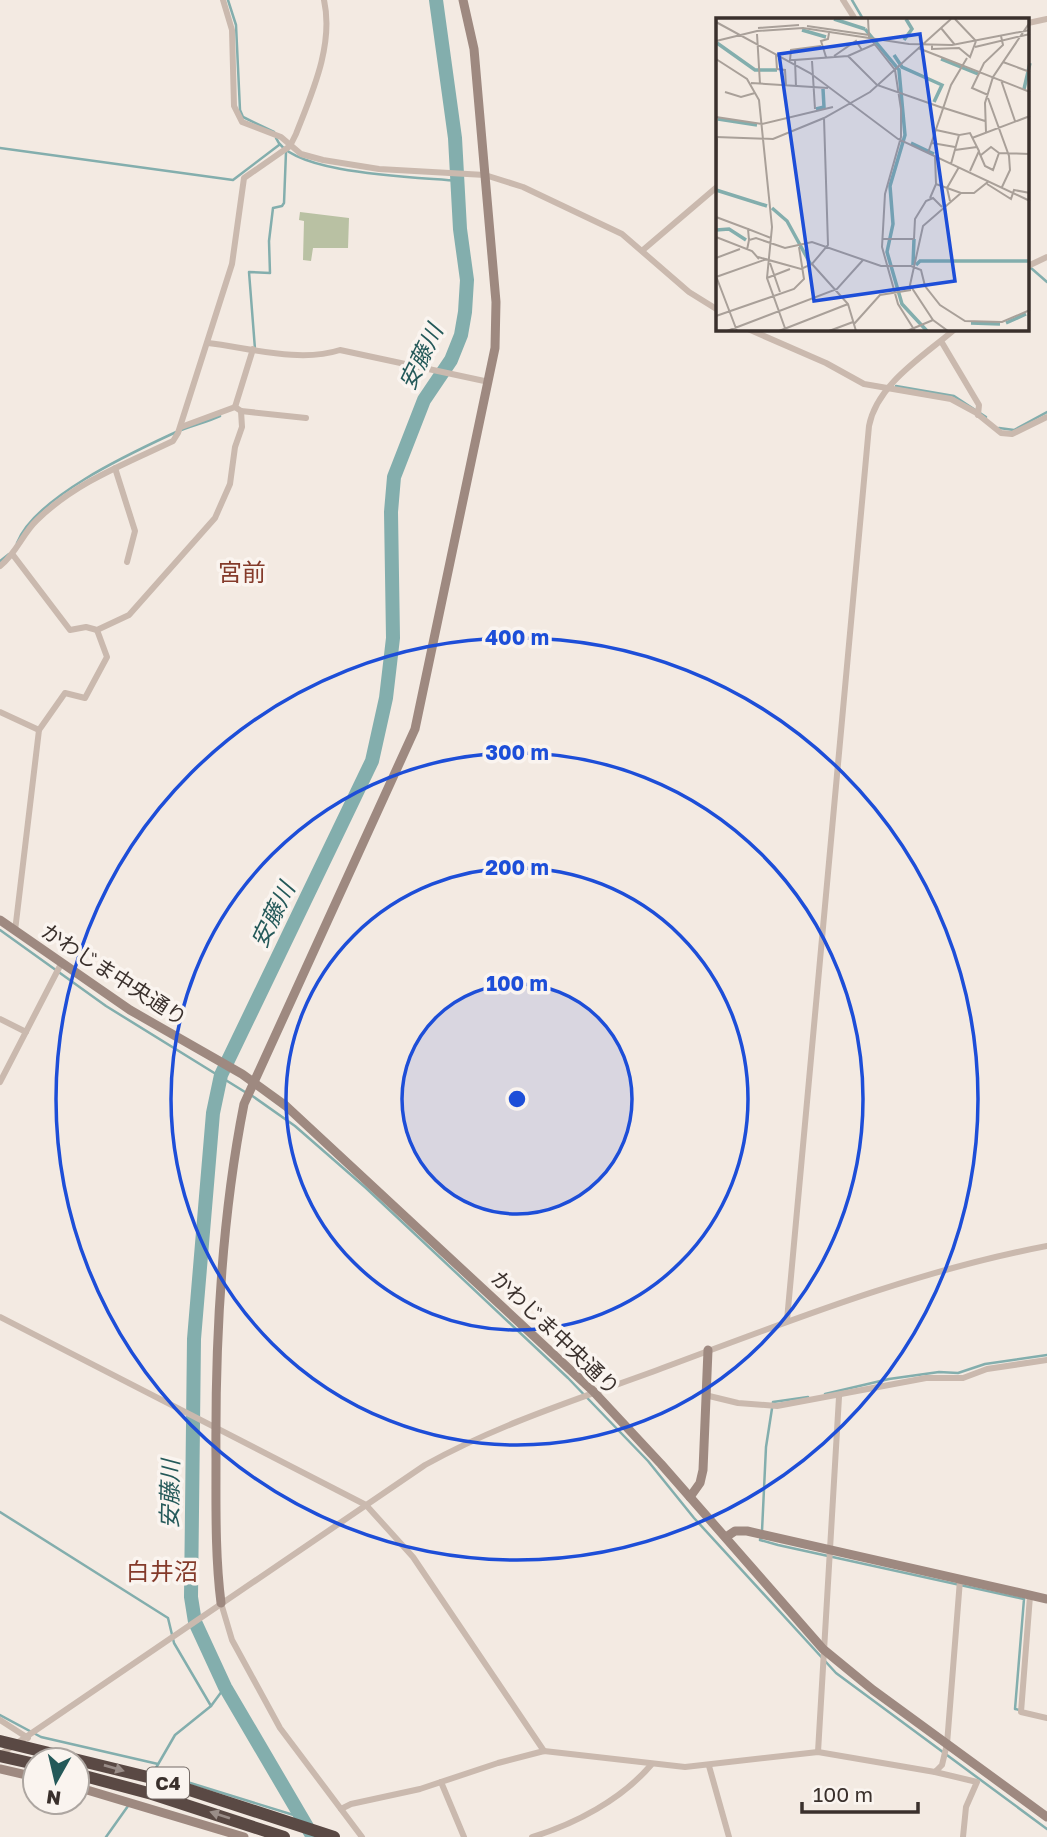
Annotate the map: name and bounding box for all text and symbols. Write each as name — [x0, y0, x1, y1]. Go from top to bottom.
inset map — [716, 18, 1030, 331]
water label: 安藤川 — [392, 317, 449, 394]
district label: 宮前 — [218, 557, 266, 586]
text: 400 m — [485, 624, 549, 650]
text: 300 m — [485, 739, 549, 765]
text: 200 m — [485, 854, 549, 880]
water label: 安藤川 — [244, 875, 301, 952]
street label: かわじま中央通り — [37, 918, 192, 1031]
text: 100 m — [486, 970, 548, 996]
centre of rings — [505, 1087, 529, 1111]
street label: かわじま中央通り — [486, 1265, 625, 1400]
water label: 安藤川 — [154, 1456, 184, 1529]
district label: 白井沼 — [126, 1556, 198, 1585]
north arrow — [21, 1746, 91, 1816]
one-way arrow — [104, 1763, 125, 1773]
road number: C4 — [147, 1768, 189, 1798]
scale bar — [802, 1770, 918, 1814]
text: 100 m — [813, 1781, 873, 1807]
text: N — [45, 1786, 62, 1811]
one-way arrow — [209, 1810, 230, 1820]

